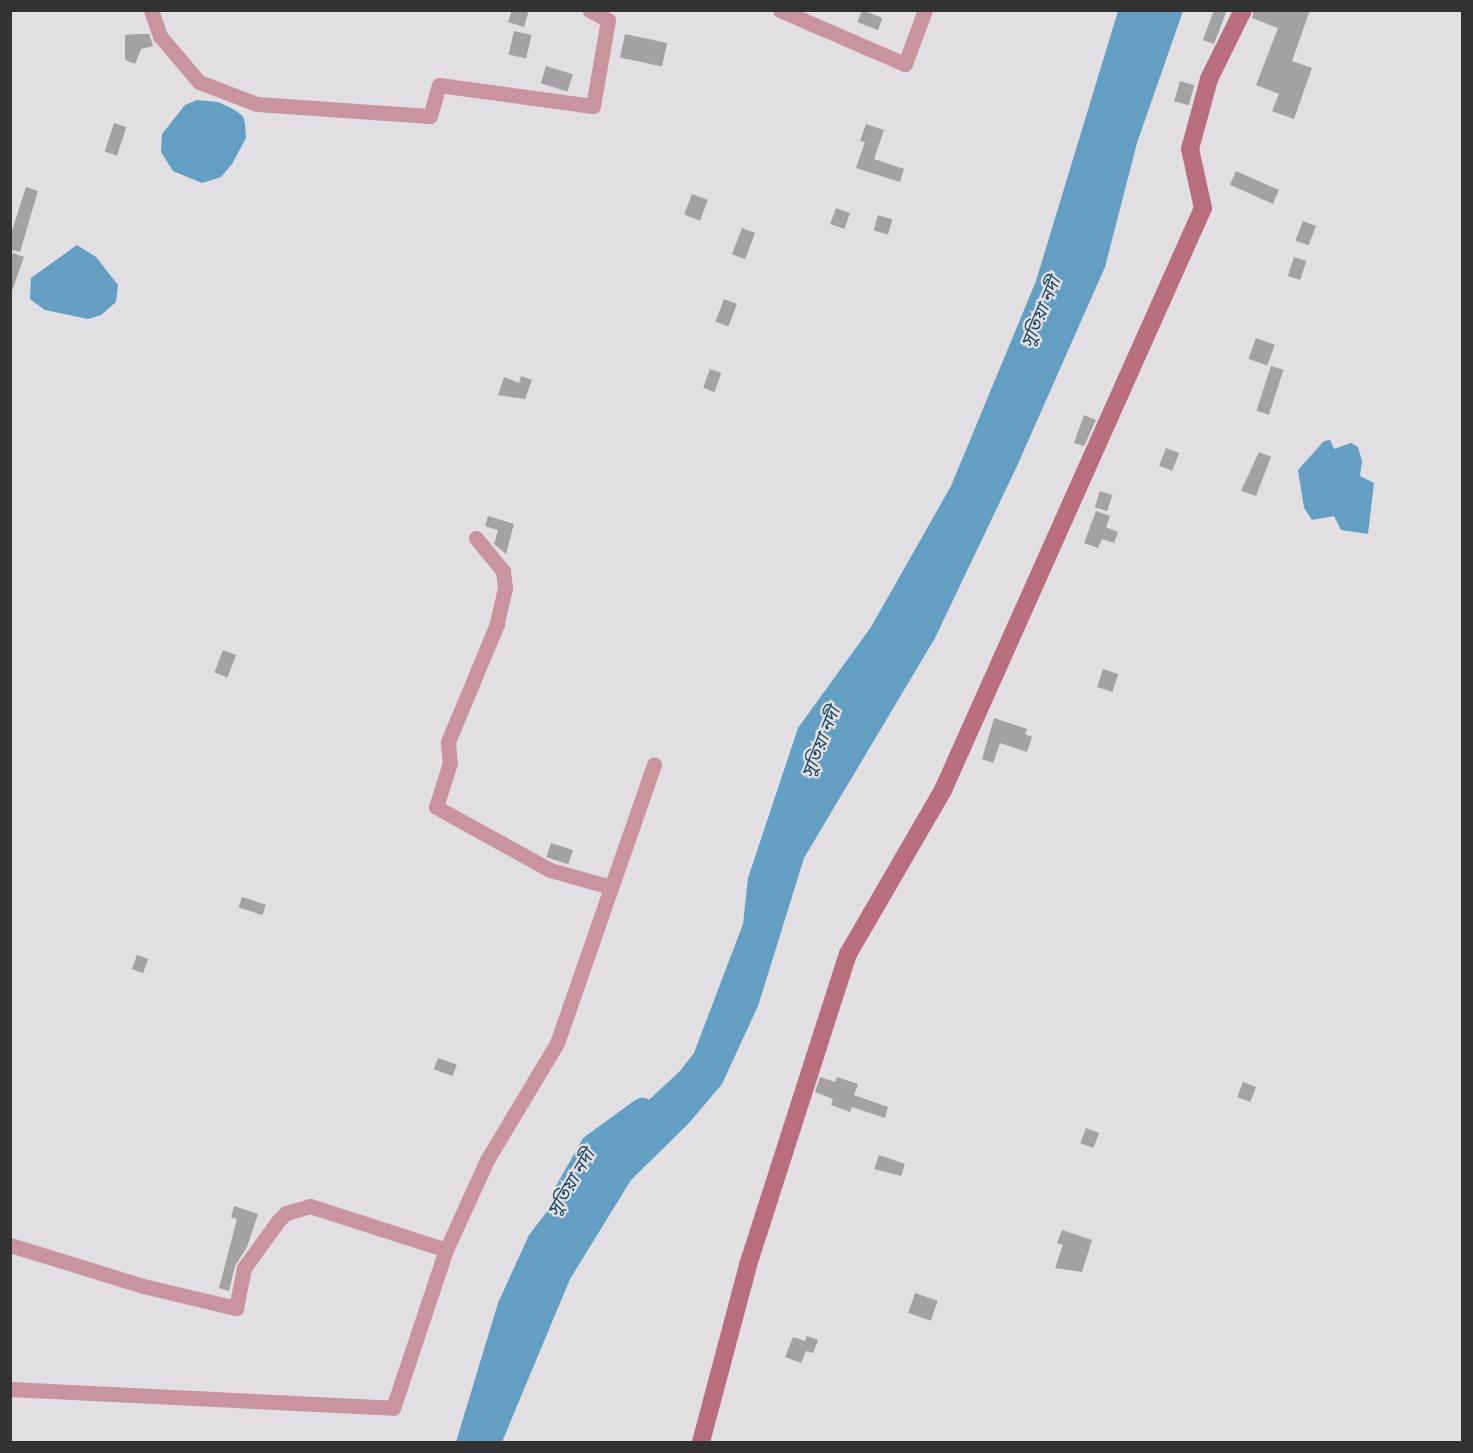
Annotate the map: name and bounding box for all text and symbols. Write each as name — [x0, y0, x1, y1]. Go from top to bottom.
water label: সুতিয়া নদী — [1019, 275, 1067, 351]
water label: সুতিয়া নদী — [799, 704, 847, 782]
water label: সুতিয়া নদী — [545, 1147, 601, 1221]

